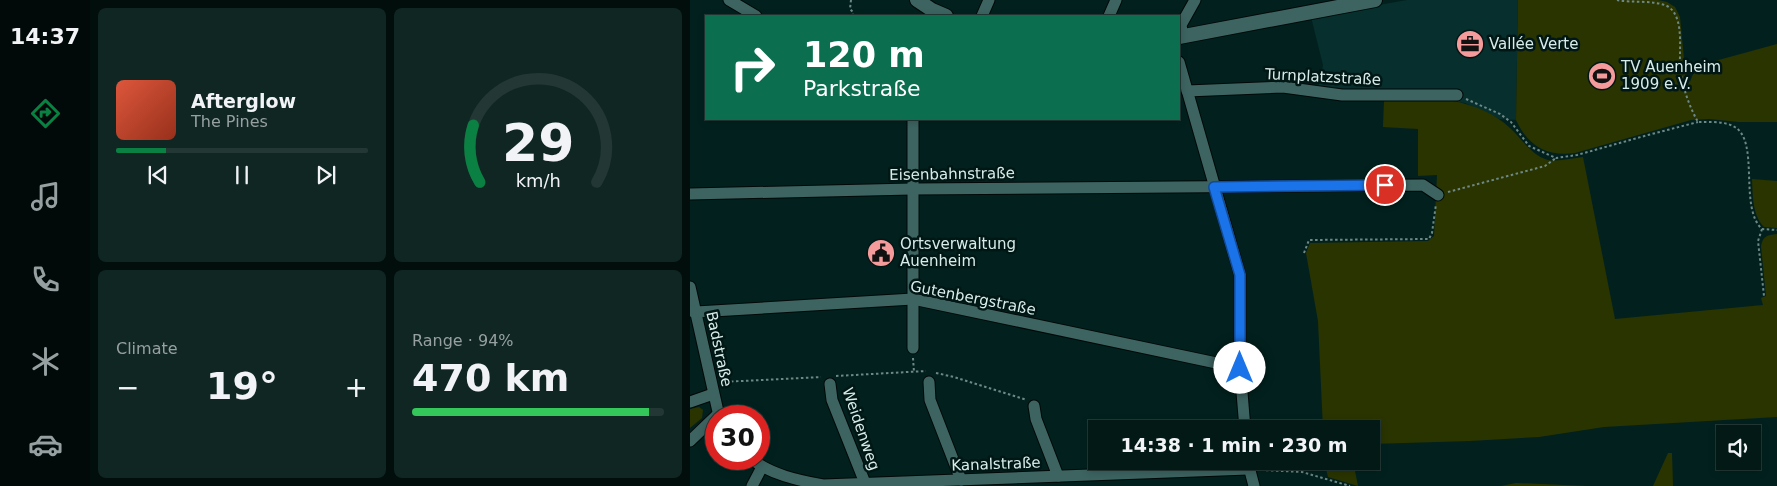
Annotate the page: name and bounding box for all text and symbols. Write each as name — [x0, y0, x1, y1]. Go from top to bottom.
text: 14:37 — [10, 24, 80, 49]
office icon: Vallée Verte — [1455, 29, 1485, 59]
icon: right — [720, 35, 785, 100]
text: 120 m — [803, 35, 925, 75]
place label: Vallée Verte — [1489, 35, 1578, 53]
place label: TV Auenheim 1909 e.V. — [1620, 58, 1721, 93]
sports icon: TV Auenheim 1909 e.V. — [1587, 61, 1617, 91]
street label: Turnplatzstraße — [1264, 65, 1381, 89]
text: Parkstraße — [803, 76, 921, 101]
text: Afterglow — [191, 90, 296, 112]
icon: directions — [28, 96, 63, 131]
text: The Pines — [191, 112, 268, 131]
text: 29 — [502, 113, 574, 173]
icon: previous — [144, 161, 172, 189]
icon: pause — [228, 161, 256, 189]
icon: next — [312, 161, 340, 189]
street label: Eisenbahnstraße — [889, 164, 1015, 184]
pin — [1364, 164, 1406, 206]
text: km/h — [515, 170, 561, 191]
icon: arrive — [1371, 171, 1399, 199]
icon: music — [28, 179, 63, 214]
place label: Ortsverwaltung Auenheim — [900, 235, 1016, 270]
public building icon: Ortsverwaltung Auenheim — [866, 238, 896, 268]
icon: phone — [28, 262, 63, 297]
street label: Gutenbergstraße — [909, 277, 1037, 319]
street label: Badstraße — [702, 310, 736, 388]
text: Range · 94% — [412, 331, 514, 350]
text: Climate — [116, 339, 178, 358]
position arrow — [1213, 341, 1265, 393]
icon: climate — [28, 344, 63, 379]
text: 470 km — [412, 356, 569, 400]
text: 19° — [206, 364, 278, 408]
text: − — [116, 371, 139, 404]
text: + — [345, 371, 368, 404]
street label: Weidenweg — [838, 385, 884, 473]
speed limit sign: 30 — [705, 405, 770, 470]
map controls — [1716, 425, 1761, 470]
button: sound — [1716, 425, 1761, 470]
icon: car — [28, 427, 63, 462]
text: 14:38 · 1 min · 230 m — [1120, 434, 1348, 456]
street label: Kanalstraße — [951, 453, 1041, 475]

